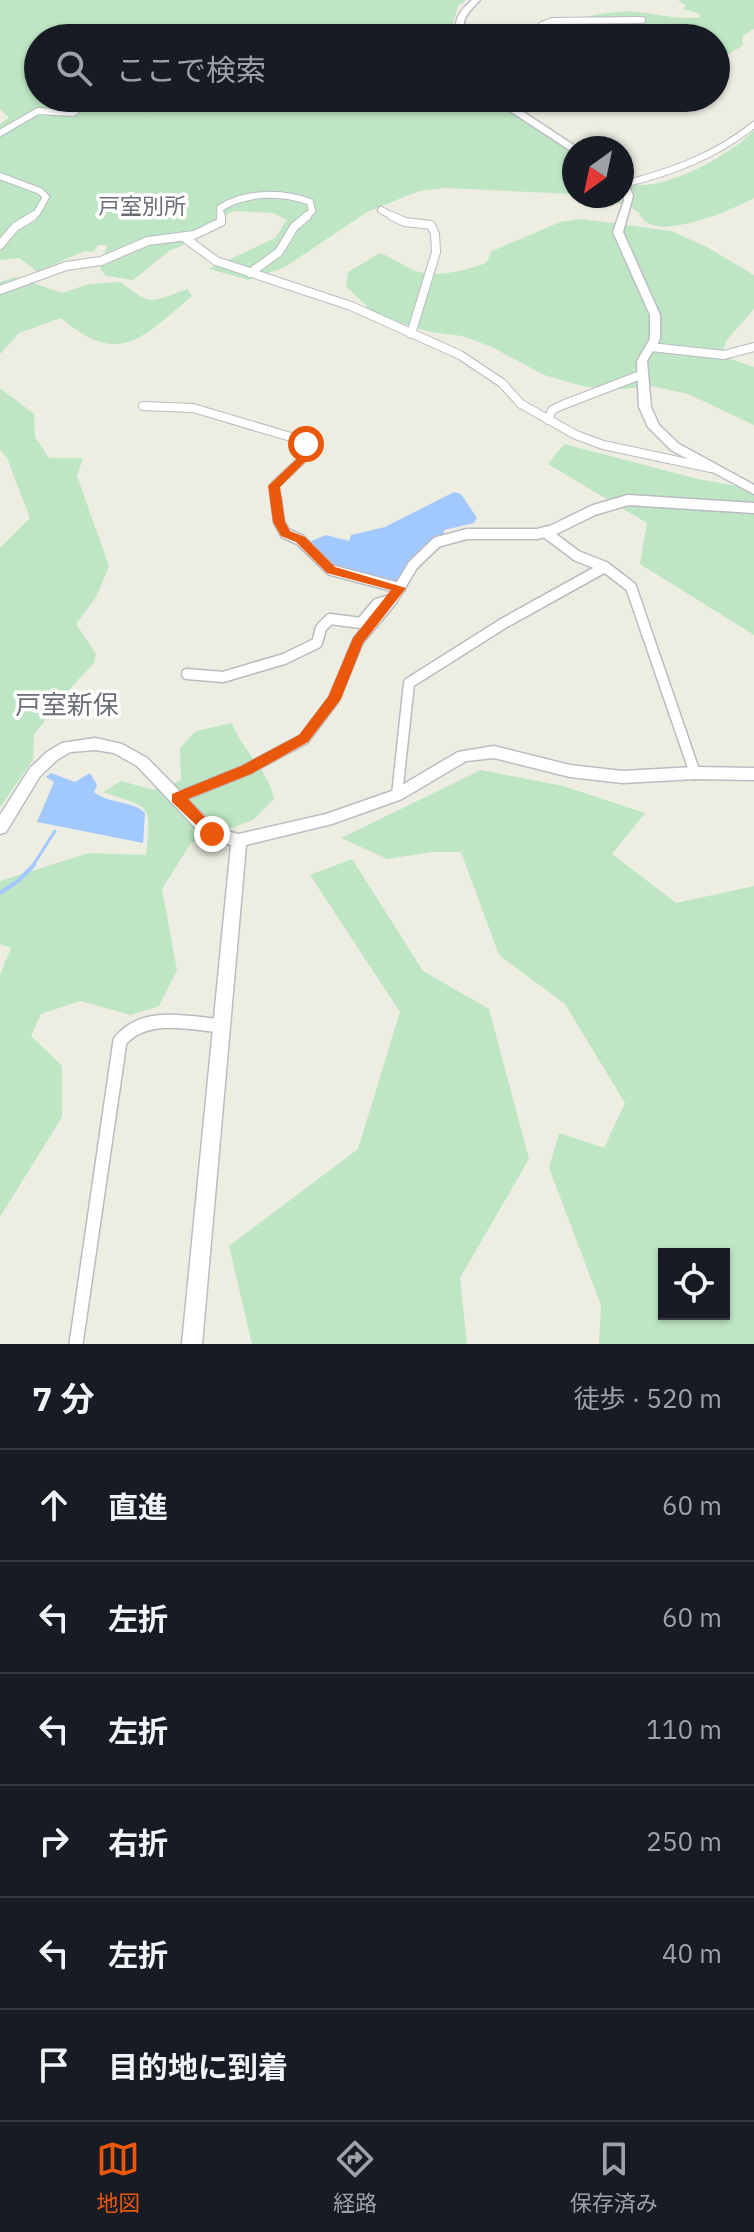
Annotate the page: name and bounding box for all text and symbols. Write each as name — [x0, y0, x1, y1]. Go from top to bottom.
search box — [24, 24, 730, 112]
icon: search — [52, 46, 96, 90]
text: ここで検索 — [116, 50, 266, 89]
north arrow — [562, 136, 634, 208]
district label: 戸室別所 — [98, 191, 186, 220]
route start — [288, 426, 324, 462]
district label: 戸室新保 — [15, 687, 119, 721]
route end — [194, 816, 230, 852]
map controls — [658, 1248, 730, 1320]
button: locate — [658, 1248, 730, 1320]
text: 7 分 — [32, 1376, 94, 1420]
text: 徒歩 · 520 m — [574, 1381, 722, 1415]
icon: ahead — [32, 1483, 76, 1527]
text: 直進 — [108, 1487, 168, 1526]
text: 60 m — [662, 1488, 722, 1522]
icon: left — [32, 1595, 76, 1639]
text: 左折 — [108, 1599, 168, 1638]
text: 60 m — [662, 1600, 722, 1634]
icon: left — [32, 1707, 76, 1751]
text: 左折 — [108, 1711, 168, 1750]
text: 110 m — [646, 1712, 722, 1746]
icon: right — [32, 1819, 76, 1863]
text: 右折 — [108, 1823, 168, 1862]
text: 250 m — [646, 1824, 722, 1858]
icon: left — [32, 1931, 76, 1975]
text: 左折 — [108, 1935, 168, 1974]
text: 40 m — [662, 1936, 722, 1970]
icon: arrive — [32, 2043, 76, 2087]
text: 目的地に到着 — [108, 2047, 288, 2086]
tab: 地図 — [96, 2137, 140, 2217]
tab: 経路 — [333, 2137, 377, 2217]
tab: 保存済み — [570, 2137, 658, 2217]

